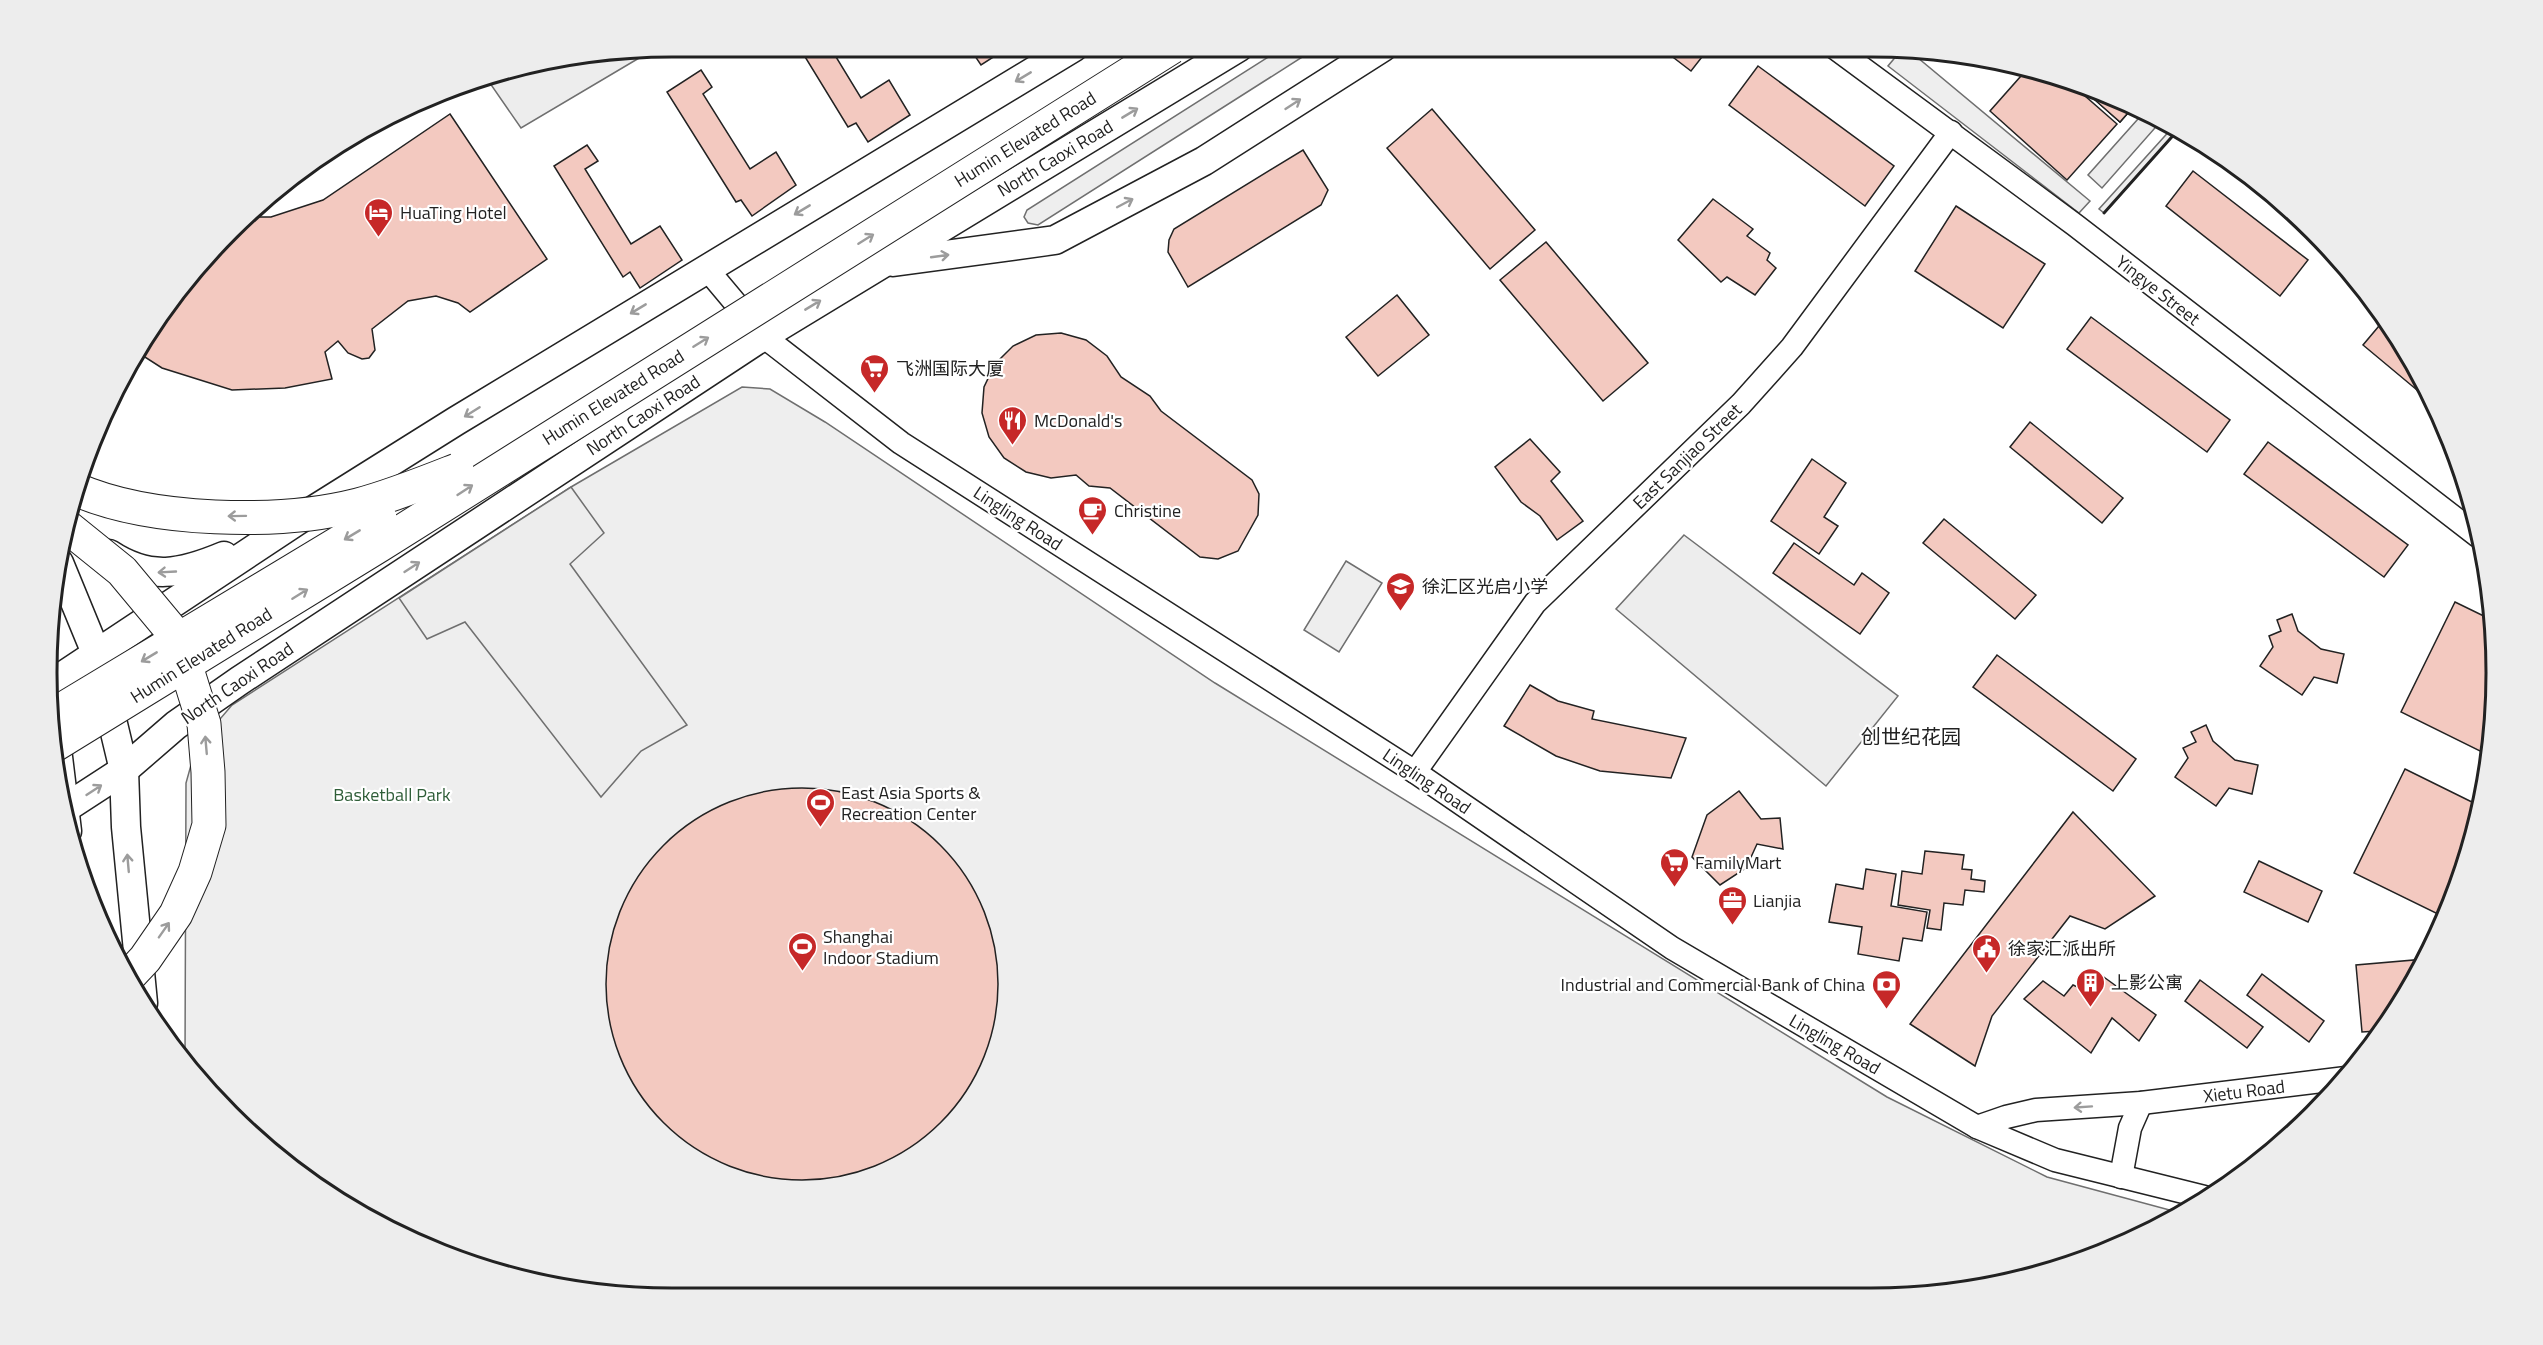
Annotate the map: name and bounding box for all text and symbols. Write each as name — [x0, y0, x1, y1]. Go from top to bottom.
one-way arrow — [1015, 72, 1032, 84]
street label: Humin Elevated Road — [949, 84, 1101, 194]
one-way arrow — [1284, 98, 1301, 110]
one-way arrow — [1121, 107, 1138, 119]
street label: North Caoxi Road — [992, 113, 1118, 203]
hotel icon: HuaTing Hotel — [363, 196, 395, 238]
one-way arrow — [1116, 197, 1133, 209]
place label: HuaTing Hotel — [400, 199, 507, 226]
one-way arrow — [794, 205, 811, 217]
one-way arrow — [857, 232, 874, 244]
street label: Yingye Street — [2110, 248, 2206, 332]
one-way arrow — [930, 250, 950, 261]
one-way arrow — [804, 299, 821, 311]
one-way arrow — [630, 304, 647, 316]
one-way arrow — [692, 336, 709, 348]
street label: Humin Elevated Road — [537, 342, 689, 452]
supermarket icon: 飞洲国际大厦 — [859, 352, 891, 394]
place label: 飞洲国际大厦 — [896, 355, 1004, 382]
street label: North Caoxi Road — [581, 368, 705, 462]
street label: East Sanjiao Street — [1626, 396, 1748, 515]
restaurant icon: McDonald's — [997, 404, 1029, 446]
one-way arrow — [464, 406, 481, 418]
place label: McDonald's — [1034, 407, 1122, 434]
street label: Lingling Road — [968, 479, 1068, 557]
one-way arrow — [456, 484, 473, 497]
cafe icon: Christine — [1077, 494, 1109, 536]
place label: Christine — [1114, 497, 1181, 524]
one-way arrow — [228, 510, 248, 522]
one-way arrow — [344, 529, 361, 541]
one-way arrow — [403, 561, 420, 574]
one-way arrow — [158, 567, 177, 578]
school or university icon: 徐汇区光启小学 — [1385, 570, 1417, 612]
place label: 徐汇区光启小学 — [1422, 573, 1548, 600]
one-way arrow — [291, 588, 308, 600]
street label: Humin Elevated Road — [125, 600, 277, 710]
street label: North Caoxi Road — [175, 635, 299, 731]
one-way arrow — [141, 652, 158, 664]
district label: 创世纪花园 — [1861, 721, 1961, 752]
one-way arrow — [200, 736, 211, 756]
street label: Lingling Road — [1377, 741, 1477, 821]
place label: East Asia Sports & Recreation Center — [841, 779, 981, 827]
park label: Basketball Park — [333, 781, 451, 808]
one-way arrow — [85, 783, 102, 795]
sports icon: East Asia Sports & Recreation Center — [804, 786, 836, 828]
supermarket icon: FamilyMart — [1658, 846, 1690, 888]
place label: FamilyMart — [1695, 849, 1782, 876]
one-way arrow — [123, 853, 134, 873]
office icon: Lianjia — [1716, 884, 1748, 926]
place label: Lianjia — [1753, 887, 1801, 914]
one-way arrow — [158, 923, 170, 939]
place label: Shanghai Indoor Stadium — [823, 923, 939, 971]
sports icon: Shanghai Indoor Stadium — [786, 930, 818, 972]
public building icon: 徐家汇派出所 — [1971, 932, 2003, 974]
place label: 徐家汇派出所 — [2008, 935, 2116, 962]
building icon: 上影公寓 — [2074, 966, 2106, 1008]
bank icon: Industrial and Commercial Bank of China — [1870, 968, 1902, 1010]
place label: 上影公寓 — [2111, 969, 2183, 996]
place label: Industrial and Commercial Bank of China — [1561, 971, 1865, 998]
street label: Lingling Road — [1784, 1007, 1886, 1081]
street label: Xietu Road — [2202, 1073, 2286, 1109]
one-way arrow — [2073, 1101, 2093, 1112]

